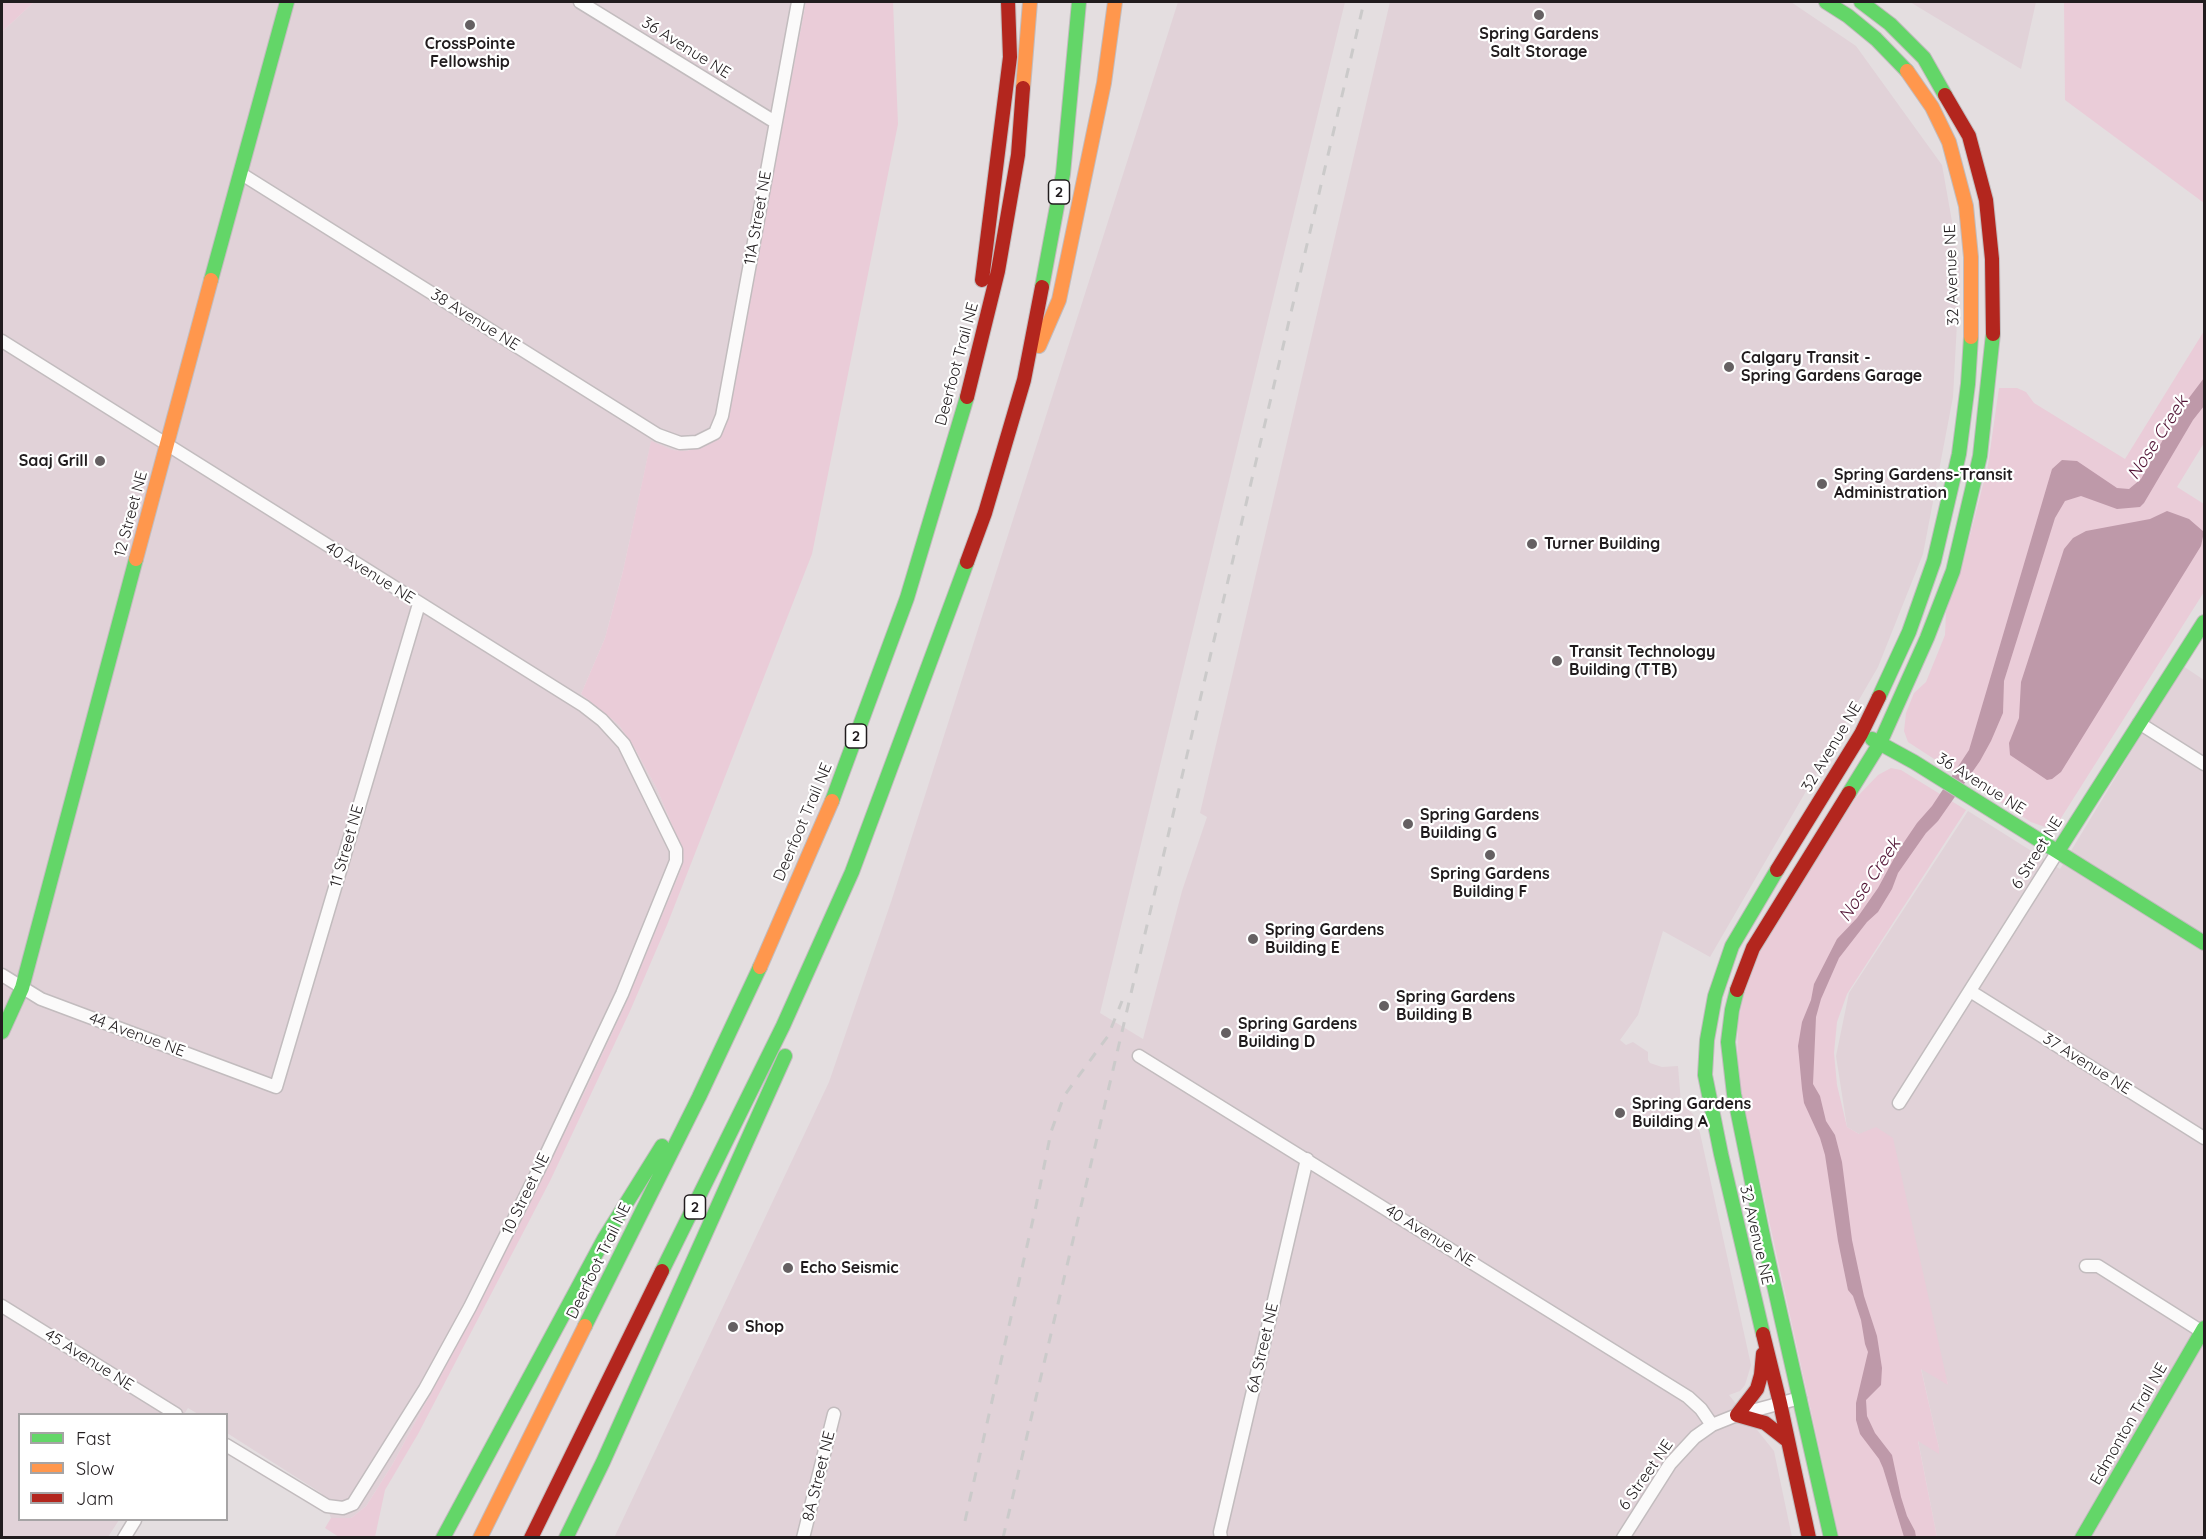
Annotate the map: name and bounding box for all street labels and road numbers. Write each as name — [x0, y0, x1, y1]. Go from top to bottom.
street label: 36 Avenue NE — [638, 13, 734, 83]
street label: 11A Street NE — [740, 169, 776, 267]
road number: 2 — [1048, 180, 1070, 204]
street label: 32 Avenue NE — [1941, 224, 1963, 326]
street label: 38 Avenue NE — [427, 285, 523, 355]
street label: Deerfoot Trail NE — [931, 300, 983, 428]
street label: 12 Street NE — [110, 469, 152, 559]
street label: 40 Avenue NE — [322, 538, 418, 608]
street label: 32 Avenue NE — [1798, 699, 1866, 795]
road number: 2 — [846, 724, 866, 748]
street label: 36 Avenue NE — [1933, 749, 2029, 819]
street label: Deerfoot Trail NE — [769, 760, 837, 884]
street label: 11 Street NE — [326, 802, 368, 890]
street label: 6 Street NE — [2007, 813, 2067, 893]
street label: 44 Avenue NE — [86, 1009, 188, 1061]
street label: 37 Avenue NE — [2039, 1029, 2135, 1099]
street label: 10 Street NE — [498, 1150, 554, 1238]
street label: 32 Avenue NE — [1735, 1183, 1777, 1287]
road number: 2 — [684, 1195, 706, 1219]
street label: Deerfoot Trail NE — [563, 1200, 635, 1322]
street label: 40 Avenue NE — [1382, 1201, 1478, 1271]
street label: 6A Street NE — [1243, 1301, 1283, 1395]
street label: 45 Avenue NE — [41, 1325, 137, 1395]
street label: Edmonton Trail NE — [2086, 1360, 2172, 1488]
street label: 8A Street NE — [799, 1429, 839, 1523]
street label: 6 Street NE — [1615, 1436, 1677, 1514]

